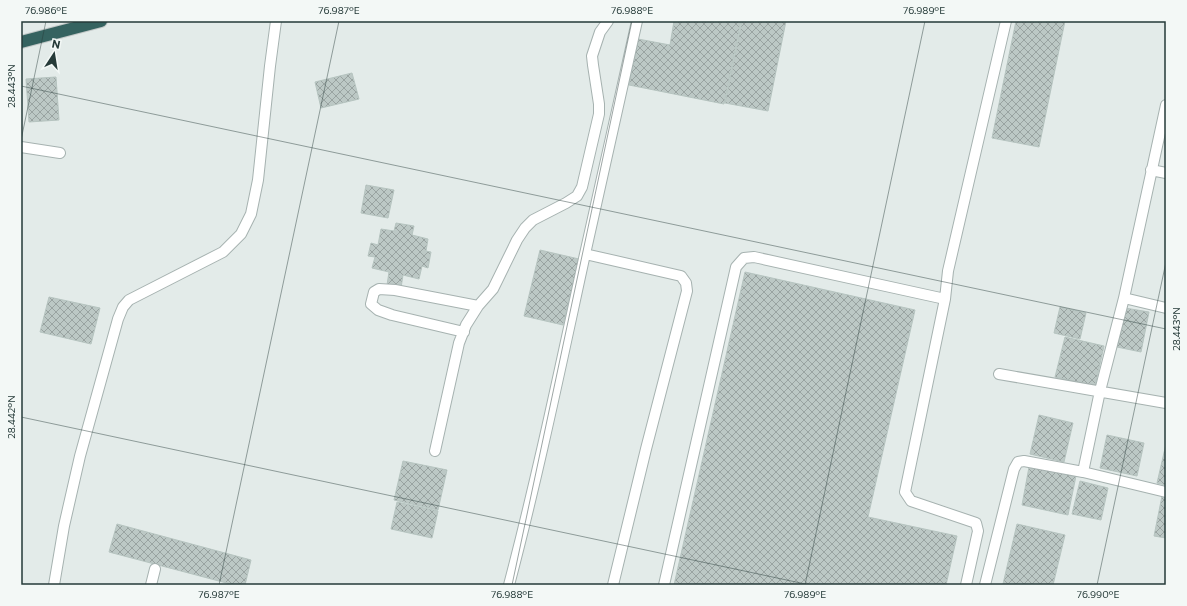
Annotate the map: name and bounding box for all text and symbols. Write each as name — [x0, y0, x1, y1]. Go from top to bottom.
text: 76.986°E — [25, 4, 67, 16]
text: 76.987°E — [318, 4, 360, 16]
text: 76.988°E — [611, 4, 653, 16]
text: 76.989°E — [903, 4, 945, 16]
north arrow — [34, 34, 74, 74]
text: N — [51, 37, 62, 51]
text: 28.443°N — [5, 64, 17, 108]
text: 28.443°N — [1170, 307, 1182, 351]
text: 28.442°N — [5, 395, 17, 439]
text: 76.987°E — [198, 588, 240, 600]
text: 76.988°E — [491, 588, 533, 600]
text: 76.989°E — [784, 588, 826, 600]
text: 76.990°E — [1077, 588, 1119, 600]

